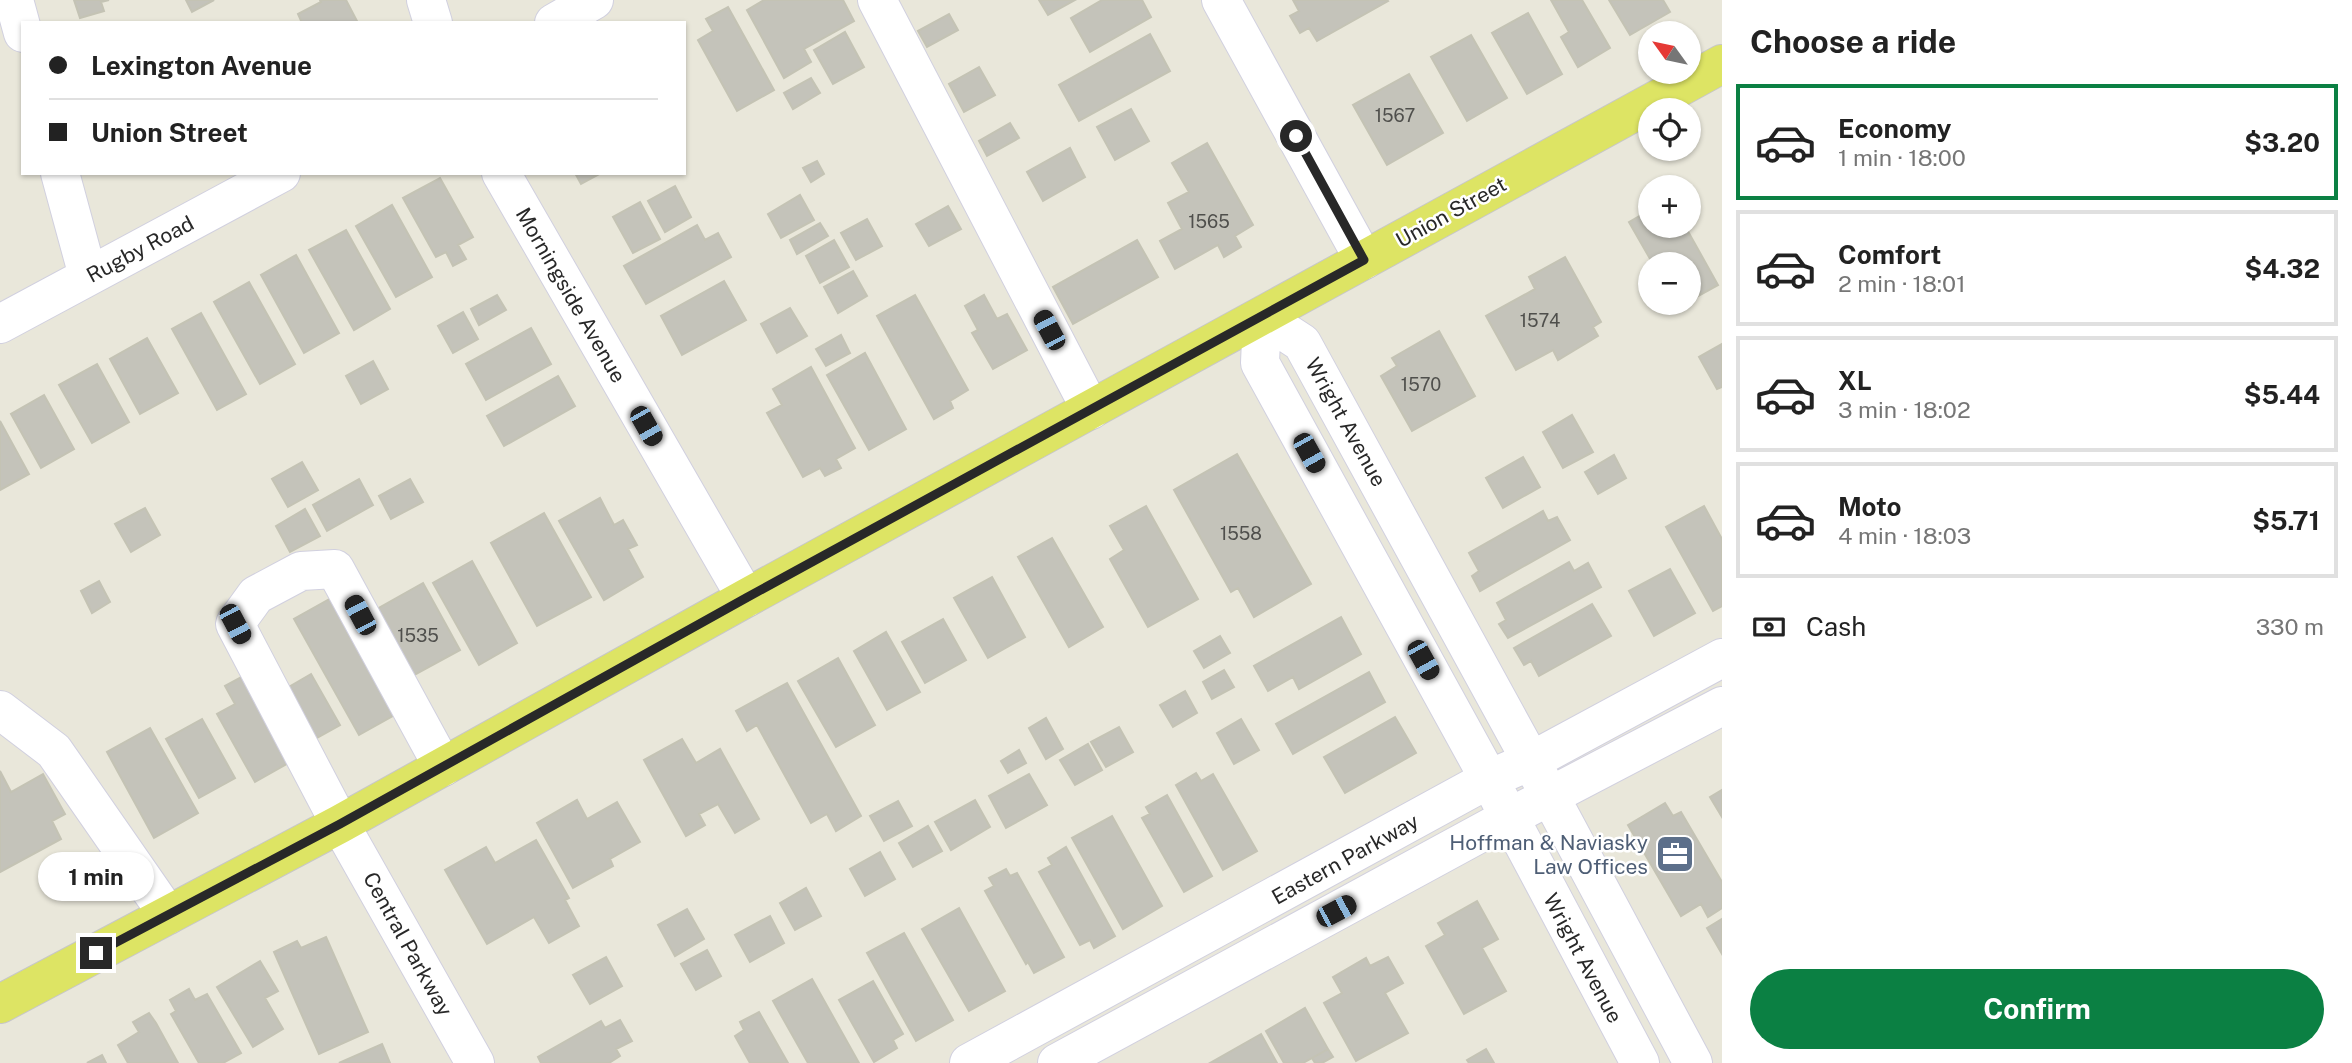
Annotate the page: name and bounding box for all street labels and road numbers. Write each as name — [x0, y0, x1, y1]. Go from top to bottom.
street label: Union Street — [1391, 171, 1511, 253]
street label: Morningside Avenue — [511, 203, 631, 387]
street label: Rugby Road — [82, 210, 198, 288]
street label: Wright Avenue — [1300, 353, 1392, 491]
street label: Eastern Parkway — [1267, 808, 1423, 910]
street label: Central Parkway — [358, 868, 458, 1020]
street label: Wright Avenue — [1538, 889, 1628, 1027]

